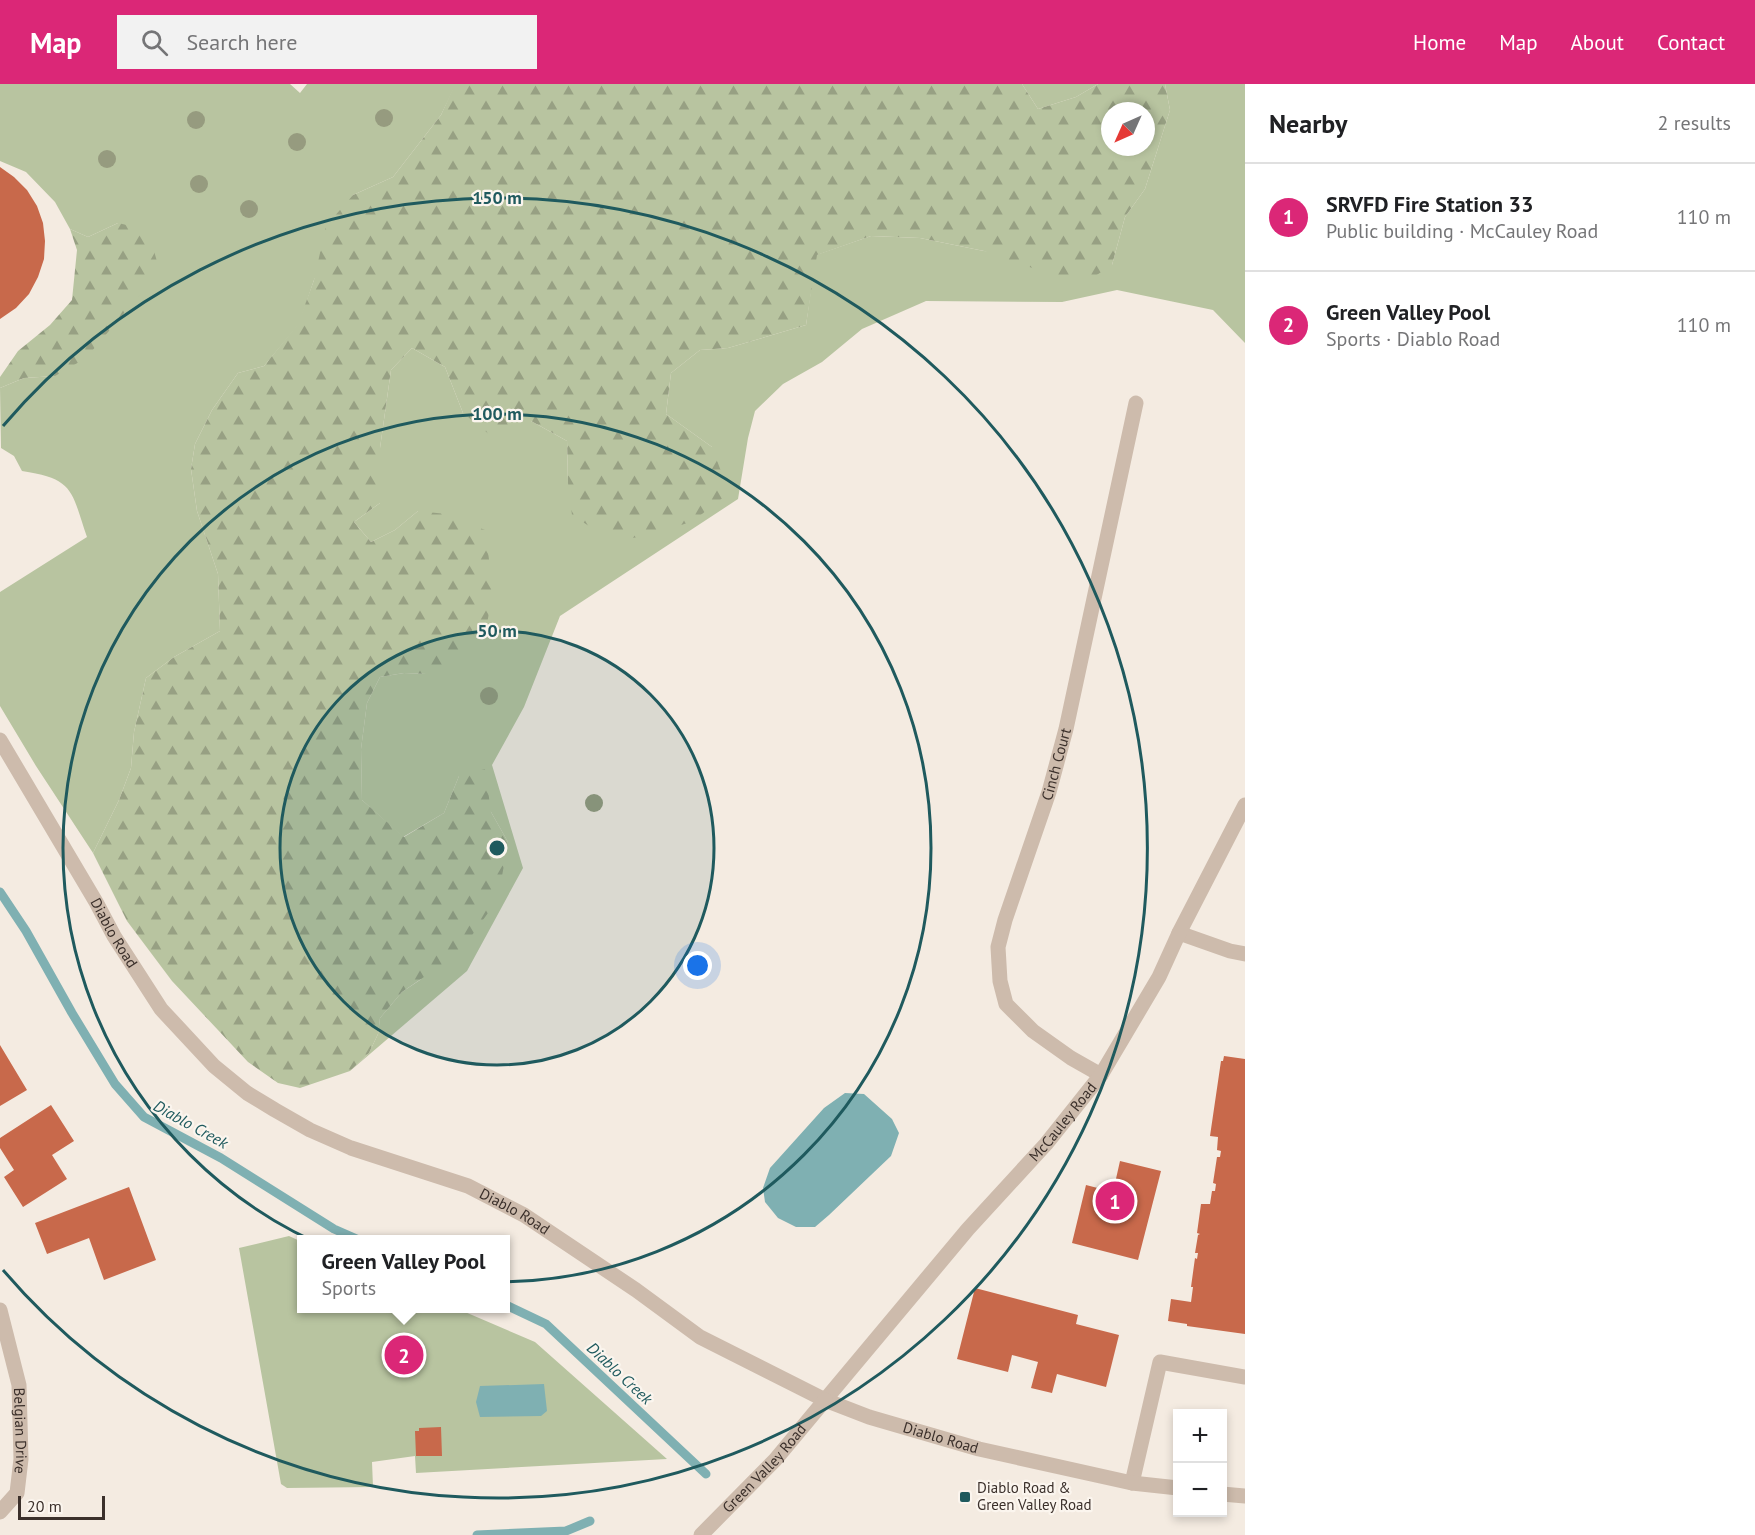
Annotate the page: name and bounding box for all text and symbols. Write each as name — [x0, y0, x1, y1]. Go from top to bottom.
search box — [117, 15, 537, 69]
text: Map — [30, 24, 81, 61]
icon: search — [138, 26, 171, 59]
text: Search here — [186, 28, 297, 56]
text: Home — [1413, 29, 1466, 56]
text: Map — [1499, 29, 1538, 56]
text: About — [1571, 29, 1624, 56]
text: Contact — [1657, 29, 1725, 56]
north arrow — [1101, 102, 1155, 156]
text: Nearby — [1269, 107, 1347, 140]
text: 2 results — [1658, 110, 1731, 136]
text: 150 m — [472, 186, 522, 209]
text: SRVFD Fire Station 33 — [1326, 190, 1534, 218]
text: 1 — [1283, 204, 1294, 230]
text: 110 m — [1677, 204, 1731, 230]
text: Public building · McCauley Road — [1326, 218, 1598, 244]
text: Green Valley Pool — [1326, 298, 1490, 326]
text: 2 — [1283, 312, 1294, 338]
text: 110 m — [1677, 312, 1731, 338]
text: Sports · Diablo Road — [1326, 326, 1500, 352]
text: 100 m — [472, 402, 522, 425]
text: 50 m — [477, 619, 517, 642]
street label: Cinch Court — [1037, 726, 1075, 803]
centre of rings — [487, 838, 507, 858]
street label: Diablo Road — [87, 895, 142, 971]
your location — [683, 951, 712, 980]
street label: McCauley Road — [1025, 1078, 1100, 1165]
water label: Diablo Creek — [150, 1095, 233, 1153]
pin: 1 — [1096, 1178, 1134, 1224]
street label: Diablo Road — [477, 1184, 554, 1239]
popup — [297, 1235, 510, 1313]
text: Green Valley Pool — [321, 1247, 486, 1275]
text: Sports — [321, 1275, 376, 1301]
pin: 2 — [384, 1332, 424, 1378]
water label: Diablo Creek — [583, 1338, 657, 1409]
street label: Belgian Drive — [10, 1387, 31, 1475]
map controls — [1173, 1409, 1227, 1517]
button: + — [1173, 1409, 1227, 1463]
street label: Diablo Road — [901, 1417, 981, 1457]
street label: Green Valley Road — [718, 1420, 810, 1517]
button: − — [1173, 1463, 1227, 1517]
place label: Diablo Road & Green Valley Road — [977, 1478, 1092, 1514]
marker: Diablo Road & Green Valley Road — [958, 1490, 972, 1504]
scale bar — [18, 1493, 105, 1520]
text: 20 m — [27, 1496, 62, 1516]

